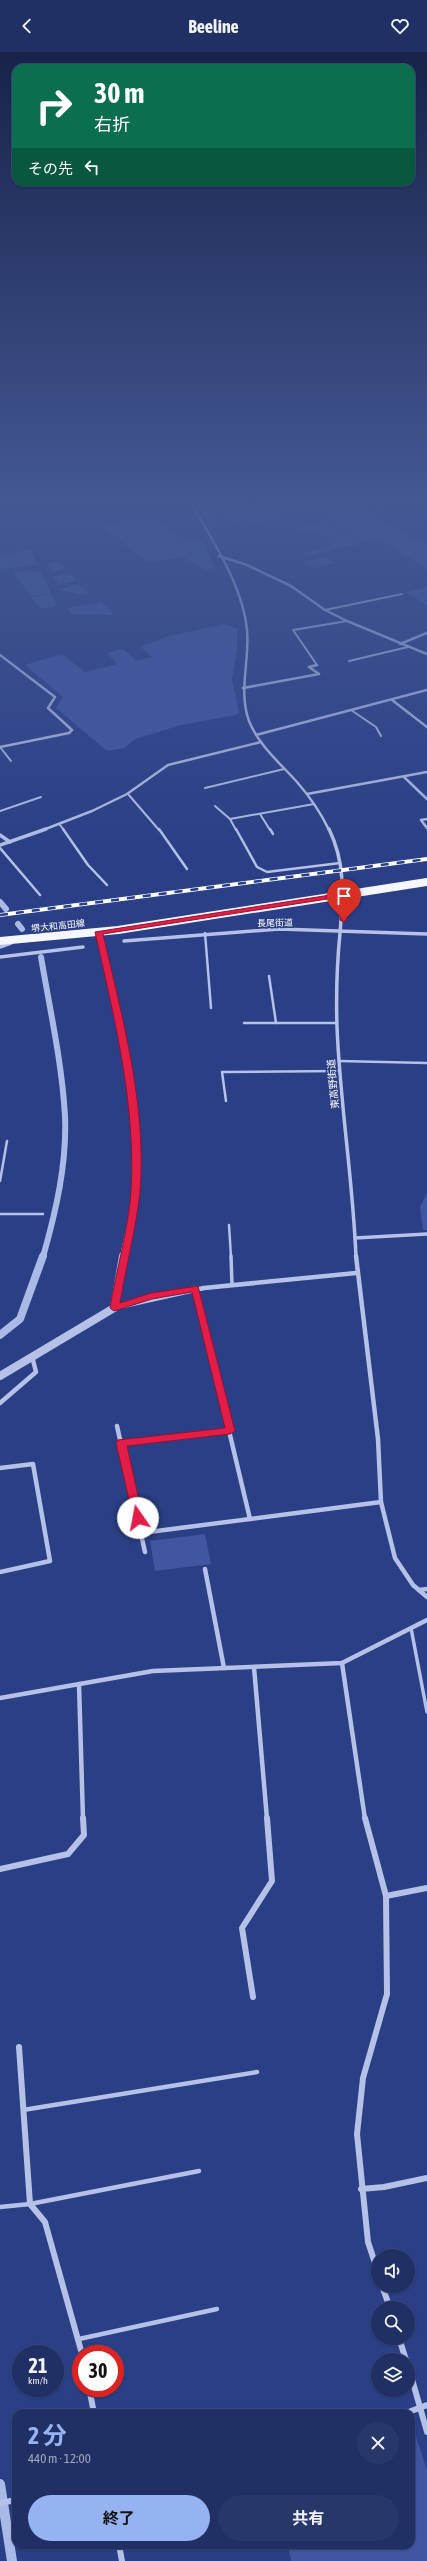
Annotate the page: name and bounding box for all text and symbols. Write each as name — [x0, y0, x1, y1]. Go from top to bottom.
icon: back — [16, 15, 38, 37]
icon: heart — [389, 15, 411, 37]
text: Beeline — [188, 16, 239, 37]
text: 30 m — [94, 77, 144, 109]
icon: right — [28, 80, 80, 132]
text: 右折 — [94, 114, 130, 135]
icon: left — [81, 156, 103, 178]
text: その先 — [28, 160, 73, 177]
pin — [327, 879, 361, 920]
icon: arrive — [333, 885, 355, 907]
street label: 堺大和高田線 — [31, 918, 86, 934]
street label: 長尾街道 — [257, 918, 293, 928]
street label: 東高野街道 — [325, 1059, 341, 1109]
position arrow — [117, 1497, 159, 1539]
map controls — [371, 2249, 415, 2397]
button: sound — [371, 2249, 415, 2293]
button: search — [371, 2301, 415, 2345]
speed limit sign: 30 — [72, 2345, 124, 2397]
button: layers — [371, 2353, 415, 2397]
text: 21 — [29, 2354, 47, 2377]
text: km/h — [28, 2375, 48, 2386]
text: 2 分 — [28, 2422, 67, 2449]
button: close — [357, 2422, 399, 2464]
text: 440 m · 12:00 — [28, 2451, 91, 2466]
button: 終了 — [28, 2495, 210, 2541]
button: 共有 — [218, 2495, 399, 2541]

